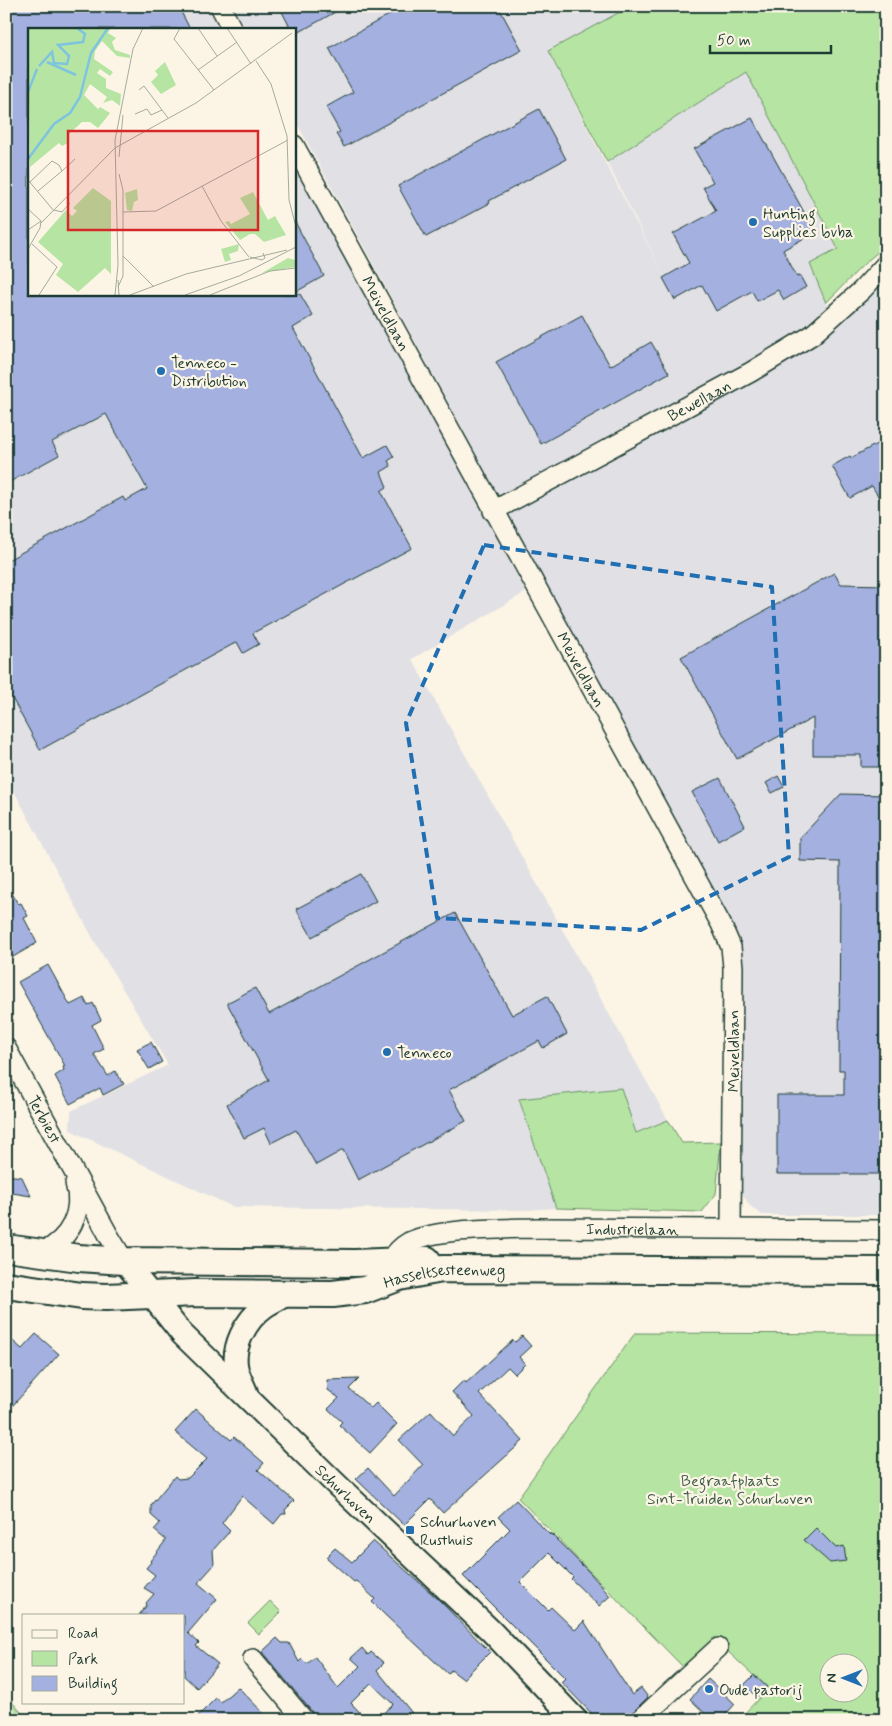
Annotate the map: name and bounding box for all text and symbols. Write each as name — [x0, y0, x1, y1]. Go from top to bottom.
scale bar — [710, 22, 831, 54]
inset map — [28, 28, 295, 295]
text: 50 m — [717, 31, 751, 51]
place label: Hunting Supplies bvba — [763, 204, 853, 243]
marker: Hunting Supplies bvba — [747, 216, 759, 228]
street label: Meiveldlaan — [356, 273, 414, 355]
place label: Tenneco - Distribution — [171, 353, 247, 392]
marker: Tenneco - Distribution — [155, 365, 167, 377]
street label: Bewellaan — [664, 376, 735, 427]
street label: Meiveldlaan — [551, 629, 609, 711]
street label: Meiveldlaan — [724, 1010, 745, 1092]
place label: Tenneco — [397, 1043, 452, 1064]
marker: Tenneco — [381, 1046, 393, 1058]
street label: Terbiest — [22, 1092, 65, 1148]
street label: Industrielaan — [586, 1219, 679, 1241]
street label: Hasseltsesteenweg — [381, 1260, 505, 1294]
street label: Schurhoven — [310, 1460, 380, 1529]
park label: Begraafplaats Sint-Truiden Schurhoven — [647, 1471, 813, 1510]
place label: Schurhoven Rusthuis — [420, 1512, 497, 1551]
marker: Schurhoven Rusthuis — [404, 1524, 416, 1536]
legend — [22, 1614, 185, 1704]
text: Road — [68, 1624, 98, 1644]
text: Park — [68, 1650, 98, 1670]
north arrow — [820, 1654, 870, 1704]
text: N — [823, 1673, 841, 1683]
text: Building — [68, 1674, 118, 1695]
place label: Oude pastorij — [719, 1680, 802, 1701]
marker: Oude pastorij — [703, 1683, 715, 1695]

